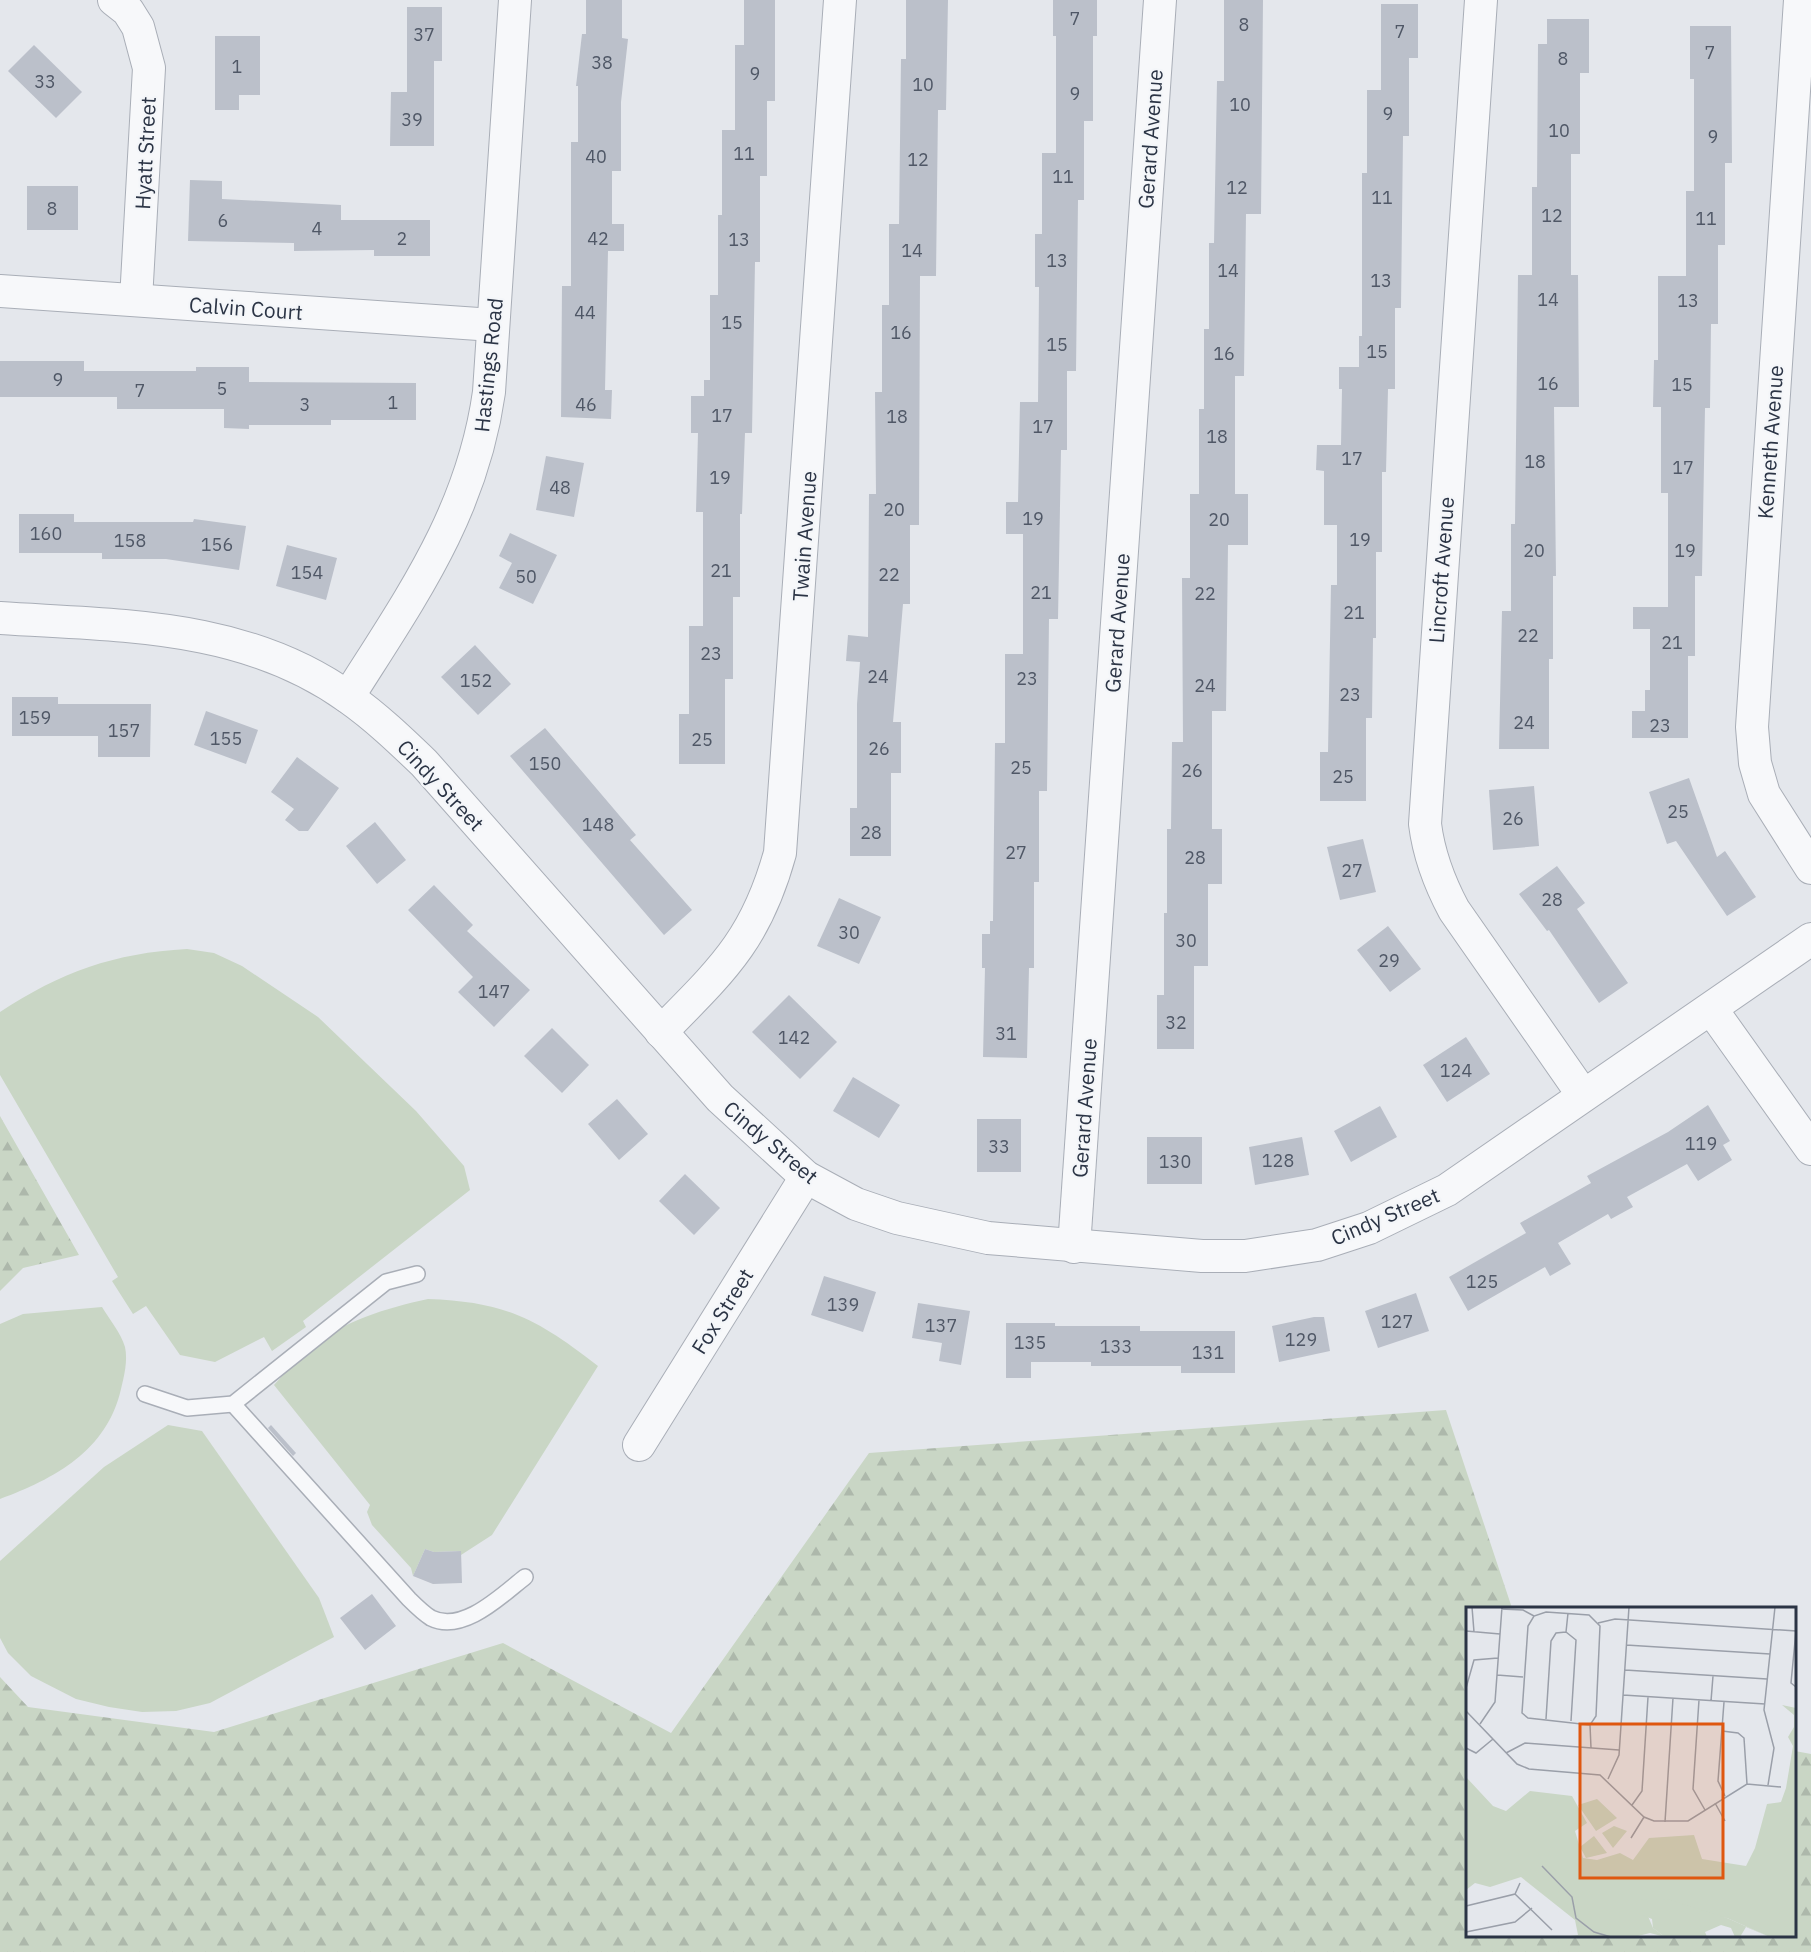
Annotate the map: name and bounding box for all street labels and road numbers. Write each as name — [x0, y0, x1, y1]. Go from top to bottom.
street label: Gerard Avenue — [1131, 68, 1169, 210]
street label: Hyatt Street — [128, 96, 162, 210]
street label: Calvin Court — [188, 290, 304, 326]
street label: Hastings Road — [467, 296, 509, 434]
street label: Kenneth Avenue — [1751, 364, 1789, 520]
street label: Twain Avenue — [785, 470, 823, 602]
street label: Lincroft Avenue — [1422, 496, 1460, 644]
street label: Gerard Avenue — [1098, 552, 1136, 694]
street label: Cindy Street — [391, 733, 491, 837]
street label: Gerard Avenue — [1065, 1037, 1103, 1179]
street label: Cindy Street — [718, 1094, 824, 1190]
street label: Cindy Street — [1326, 1181, 1444, 1251]
street label: Fox Street — [685, 1263, 759, 1359]

